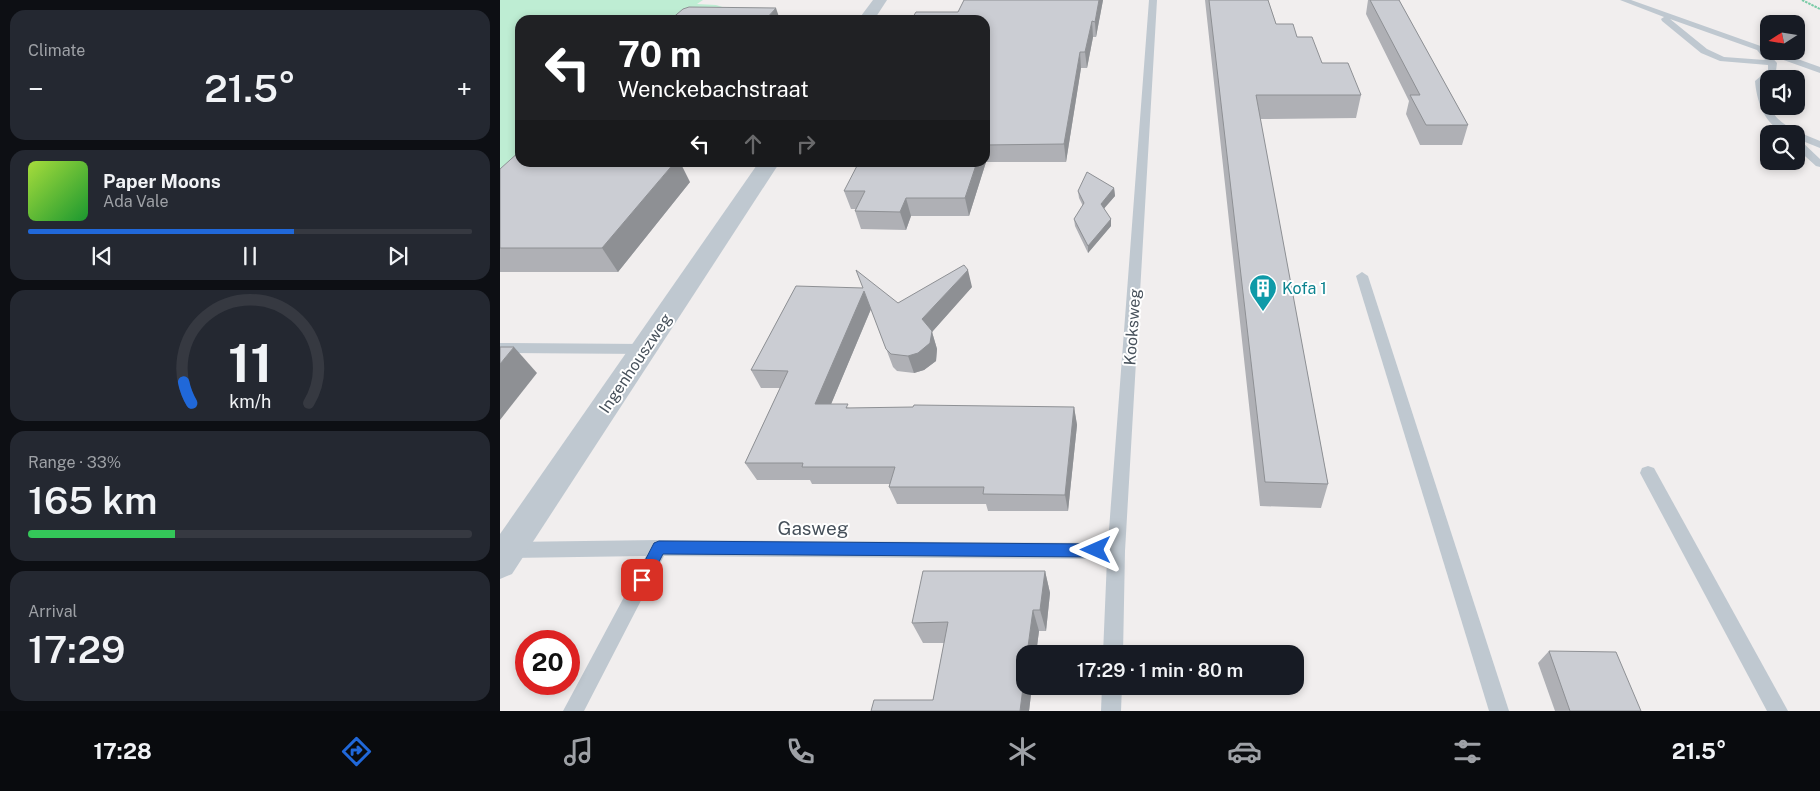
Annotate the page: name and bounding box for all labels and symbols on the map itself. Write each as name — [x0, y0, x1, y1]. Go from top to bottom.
north arrow — [1760, 15, 1805, 60]
building icon: Kofa 1 — [1248, 273, 1278, 312]
place label: Kofa 1 — [1282, 279, 1327, 298]
street label: Kooksweg — [1120, 288, 1145, 366]
street label: Ingenhouszweg — [595, 310, 676, 417]
street label: Gasweg — [777, 517, 849, 539]
position arrow — [1069, 523, 1121, 575]
pin — [621, 559, 663, 601]
speed limit sign: 20 — [515, 630, 580, 695]

